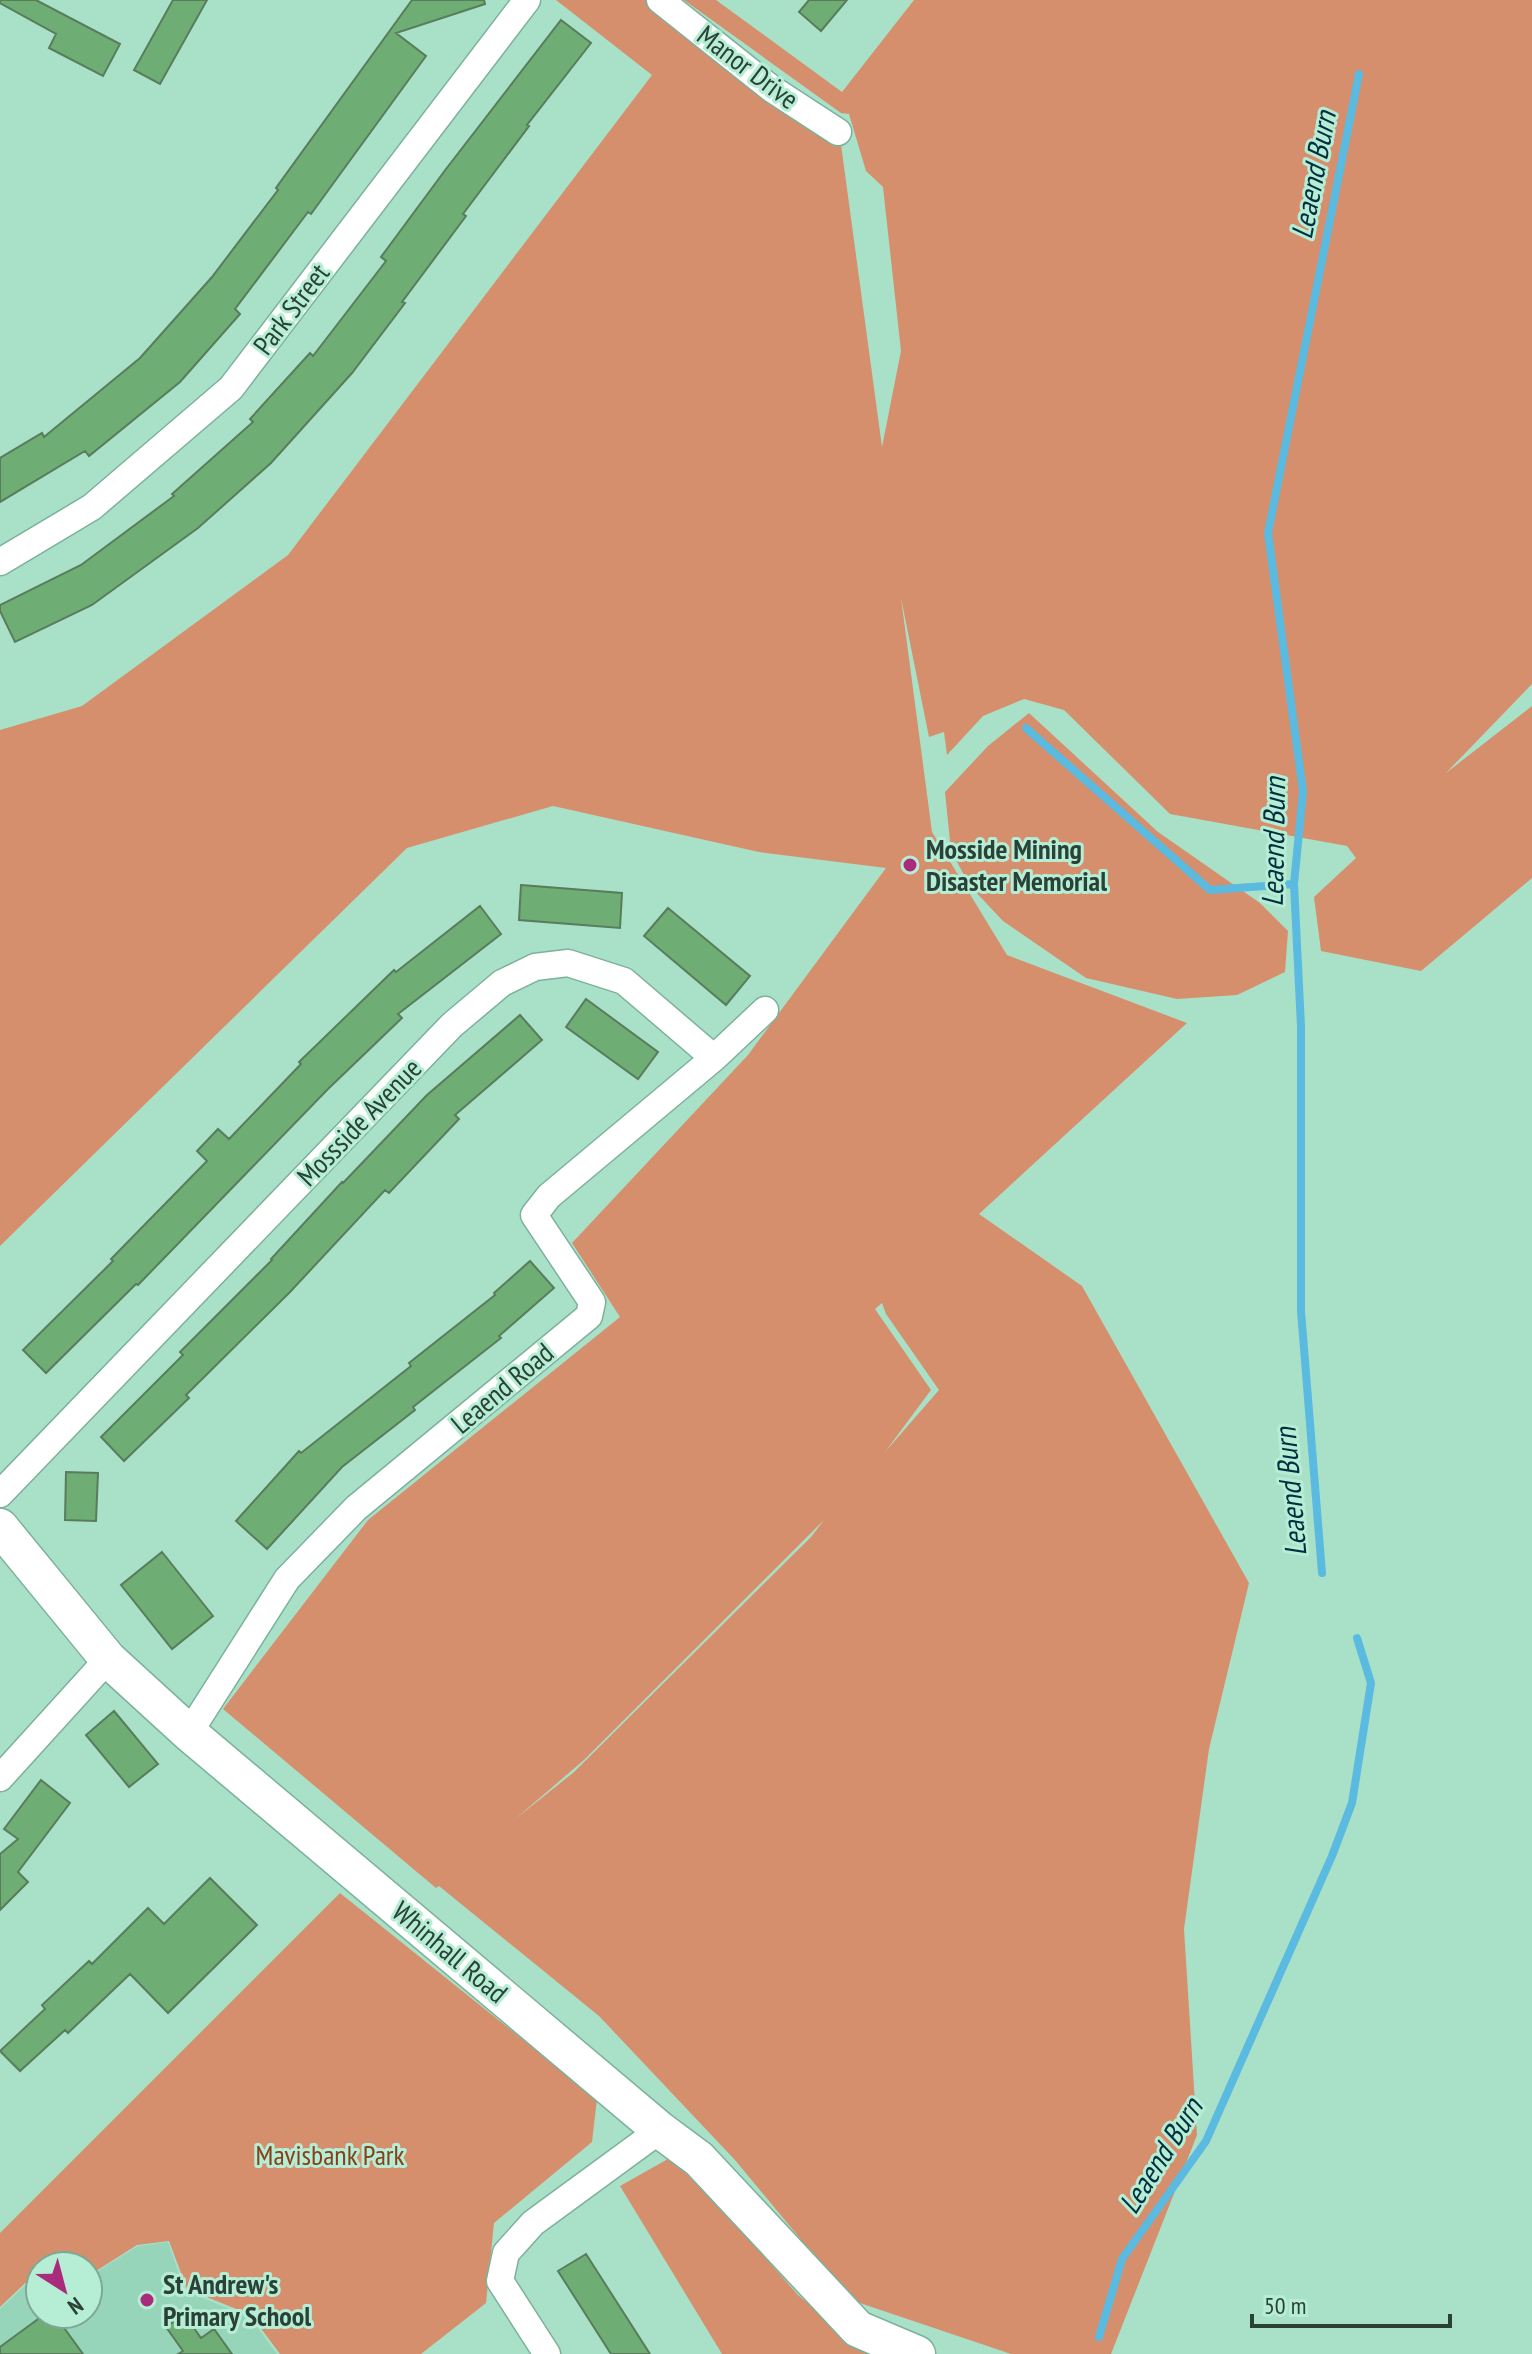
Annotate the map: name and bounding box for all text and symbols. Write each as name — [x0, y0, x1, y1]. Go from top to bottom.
street label: Manor Drive — [690, 16, 807, 117]
water label: Leaend Burn — [1281, 106, 1344, 242]
street label: Park Street — [244, 255, 337, 362]
water label: Leaend Burn — [1252, 775, 1293, 907]
place label: Mosside Mining Disaster Memorial — [926, 830, 1107, 899]
marker: Mosside Mining Disaster Memorial — [901, 856, 919, 874]
street label: Mossside Avenue — [288, 1050, 429, 1194]
street label: Leaend Road — [443, 1334, 561, 1441]
water label: Leaend Burn — [1264, 1424, 1315, 1558]
street label: Whinhall Road — [385, 1893, 516, 2011]
water label: Leaend Burn — [1109, 2089, 1211, 2220]
park label: Mavisbank Park — [256, 2136, 405, 2173]
north arrow — [24, 2250, 104, 2330]
place label: St Andrew's Primary School — [163, 2265, 311, 2334]
scale bar — [1252, 2278, 1450, 2328]
text: 50 m — [1264, 2290, 1306, 2321]
text: N — [63, 2291, 89, 2321]
marker: St Andrew's Primary School — [138, 2291, 156, 2309]

